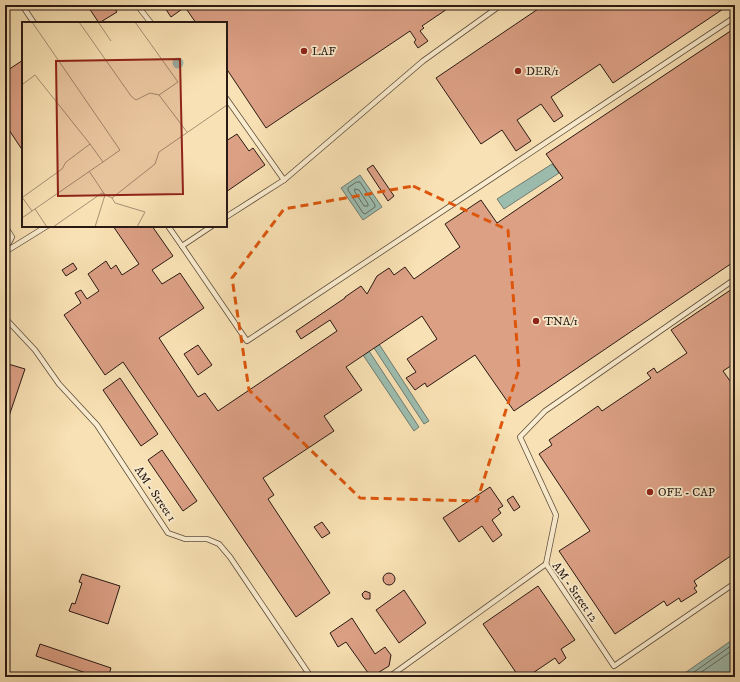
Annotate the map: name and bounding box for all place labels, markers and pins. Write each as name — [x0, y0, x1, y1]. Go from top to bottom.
place label: LAF — [312, 44, 336, 59]
marker: LAF — [299, 46, 309, 56]
place label: DER/1 — [526, 64, 559, 79]
marker: DER/1 — [513, 66, 523, 76]
place label: TNA/1 — [544, 314, 578, 329]
marker: TNA/1 — [531, 316, 541, 326]
place label: OFE - CAP — [658, 485, 715, 500]
marker: OFE - CAP — [645, 487, 655, 497]

